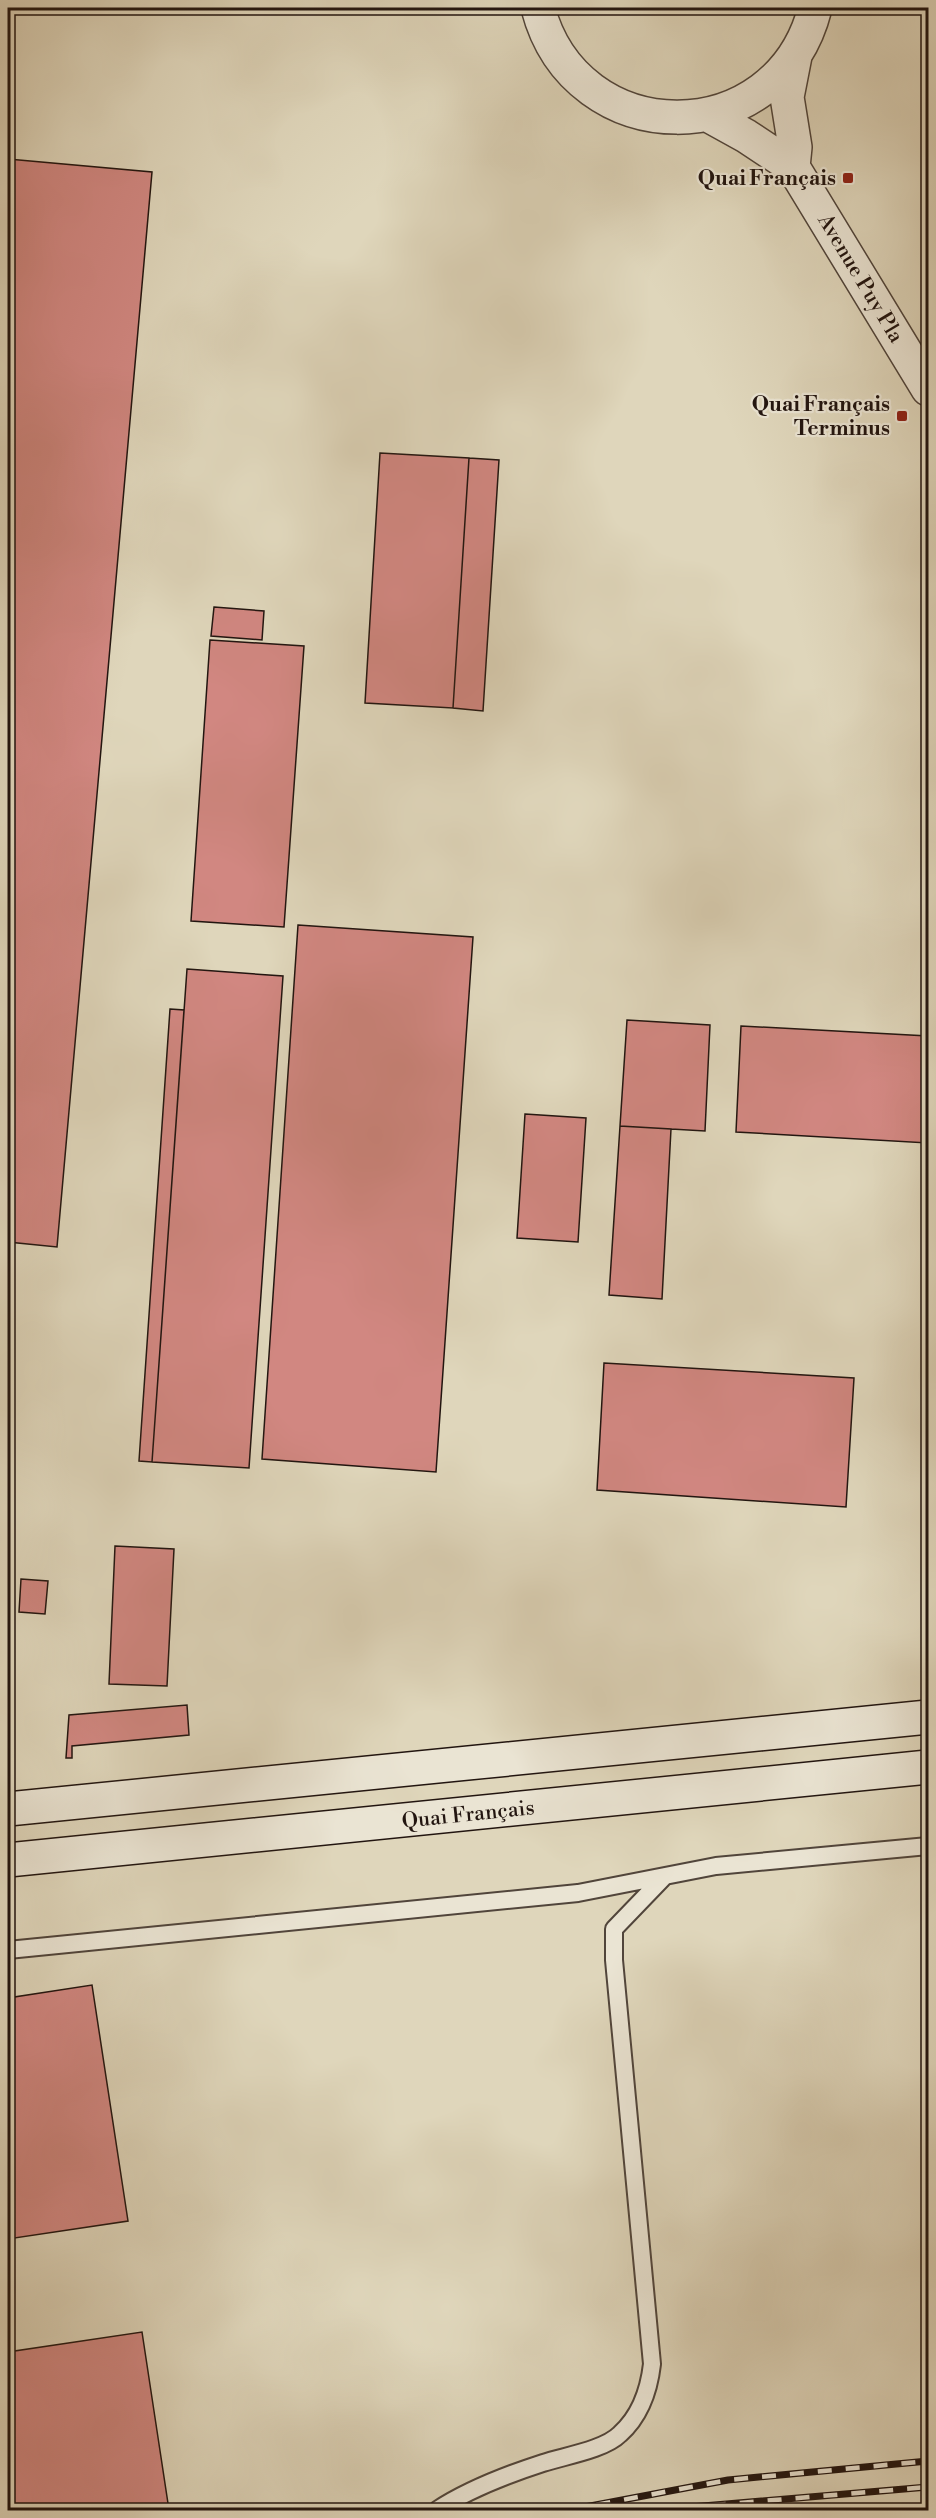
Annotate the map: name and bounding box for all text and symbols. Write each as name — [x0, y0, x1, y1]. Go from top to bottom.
place label: Quai Français — [698, 166, 836, 192]
marker: Quai Français — [841, 171, 855, 185]
street label: Avenue Puy Pla — [811, 208, 909, 348]
place label: Quai Français Terminus — [752, 392, 890, 442]
marker: Quai Français Terminus — [895, 409, 909, 423]
street label: Quai Français — [400, 1795, 536, 1835]

